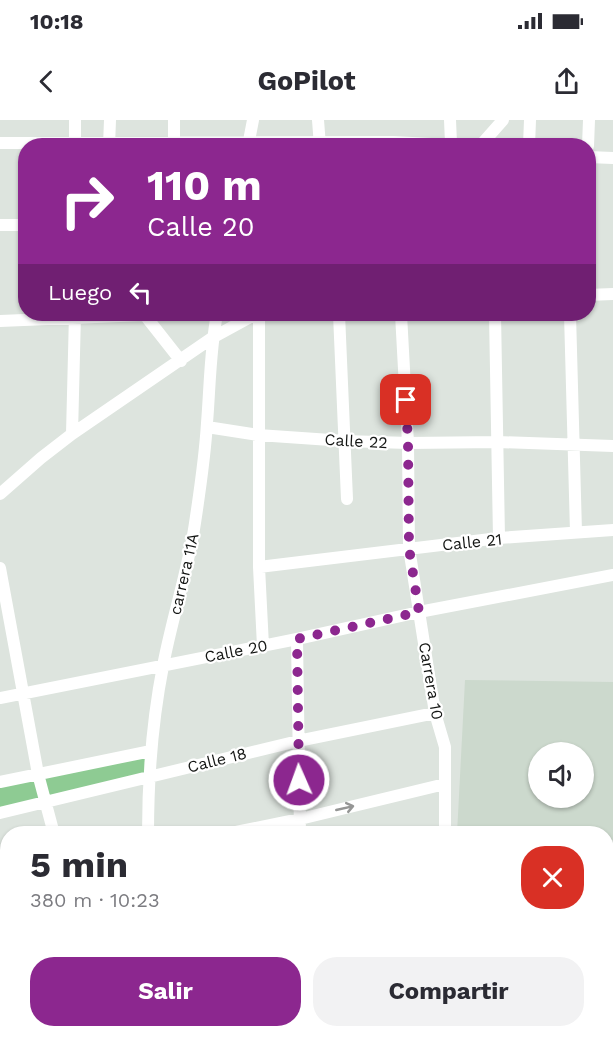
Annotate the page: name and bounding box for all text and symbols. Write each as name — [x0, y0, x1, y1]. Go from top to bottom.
text: 10:18 — [30, 9, 84, 34]
icon: back — [30, 65, 63, 98]
text: GoPilot — [257, 65, 356, 97]
icon: share — [550, 65, 583, 98]
text: 110 m — [147, 161, 262, 210]
icon: right — [48, 162, 126, 240]
text: Calle 20 — [147, 211, 255, 243]
icon: left — [124, 276, 157, 309]
text: Luego — [48, 280, 112, 305]
pin — [380, 374, 431, 425]
icon: arrive — [389, 383, 422, 416]
street label: Calle 22 — [324, 430, 388, 452]
street label: Calle 21 — [441, 529, 503, 555]
street label: carrera 11A — [165, 531, 203, 617]
street label: Calle 20 — [203, 636, 269, 666]
street label: Carrera 10 — [415, 641, 447, 721]
map controls — [528, 742, 594, 808]
button: sound — [528, 742, 594, 808]
street label: Calle 18 — [185, 743, 249, 777]
position arrow — [267, 748, 331, 812]
one-way arrow — [335, 802, 354, 814]
text: 5 min — [30, 844, 128, 886]
button: close — [521, 846, 584, 909]
text: 380 m · 10:23 — [30, 888, 160, 912]
button: Salir — [30, 957, 301, 1026]
button: Compartir — [313, 957, 584, 1026]

